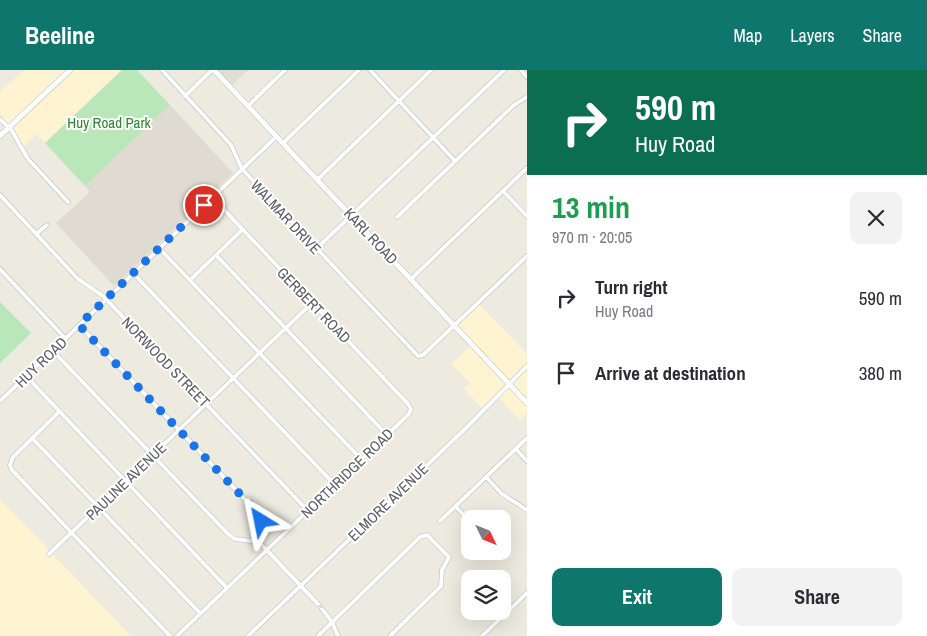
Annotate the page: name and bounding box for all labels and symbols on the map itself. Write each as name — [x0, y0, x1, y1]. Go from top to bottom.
park label: Huy Road Park — [67, 112, 152, 133]
street label: WALMAR DRIVE — [246, 175, 326, 259]
pin — [183, 184, 225, 226]
street label: KARL ROAD — [339, 203, 403, 269]
street label: GERBERT ROAD — [272, 262, 356, 348]
street label: NORWOOD STREET — [117, 312, 215, 412]
street label: HUY ROAD — [10, 332, 72, 392]
street label: NORTHRIDGE ROAD — [296, 423, 398, 523]
street label: PAULINE AVENUE — [81, 437, 171, 525]
street label: ELMORE AVENUE — [343, 458, 433, 546]
position arrow — [234, 494, 286, 546]
north arrow — [461, 510, 511, 560]

